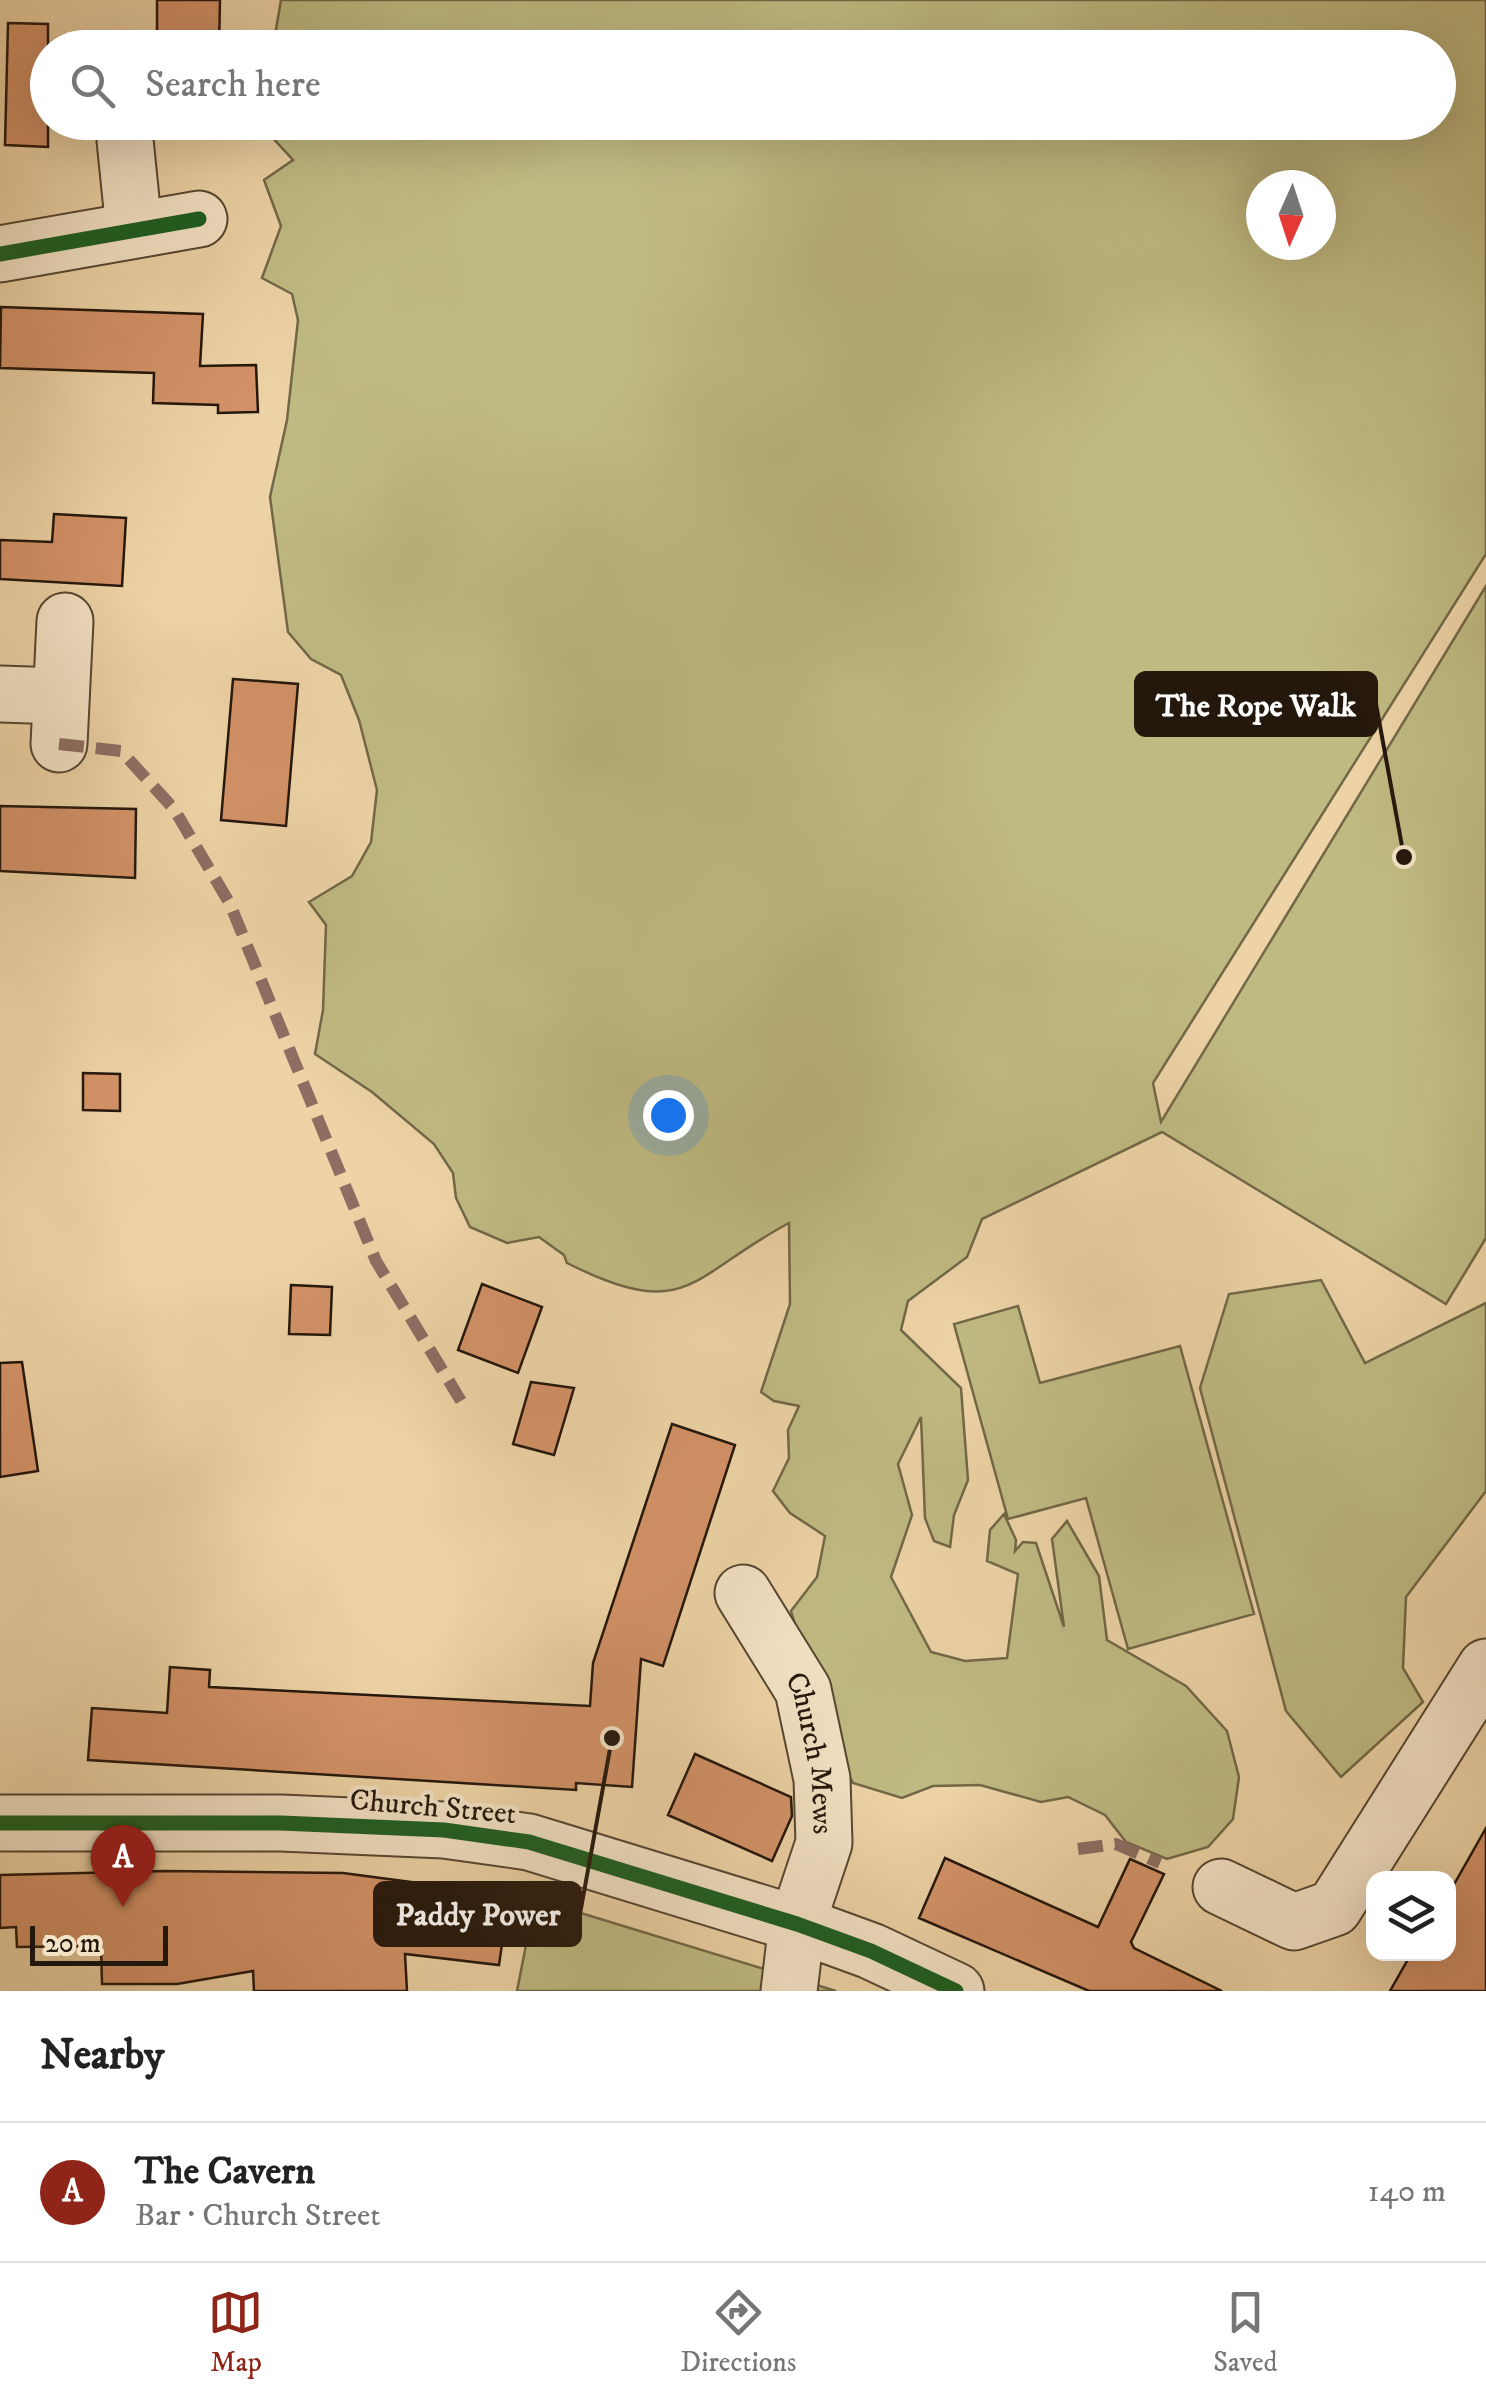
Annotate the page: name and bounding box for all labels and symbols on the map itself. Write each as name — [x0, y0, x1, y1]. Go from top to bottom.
north arrow — [1246, 170, 1336, 260]
callout: The Rope Walk — [1136, 673, 1376, 735]
text: The Rope Walk — [1155, 687, 1357, 727]
your location — [643, 1090, 694, 1141]
street label: Church Mews — [776, 1665, 841, 1835]
street label: Church Street — [348, 1782, 518, 1833]
pin: A — [90, 1824, 156, 1907]
callout: Paddy Power — [375, 1883, 580, 1945]
text: Paddy Power — [395, 1896, 562, 1936]
scale bar — [30, 1921, 168, 1966]

